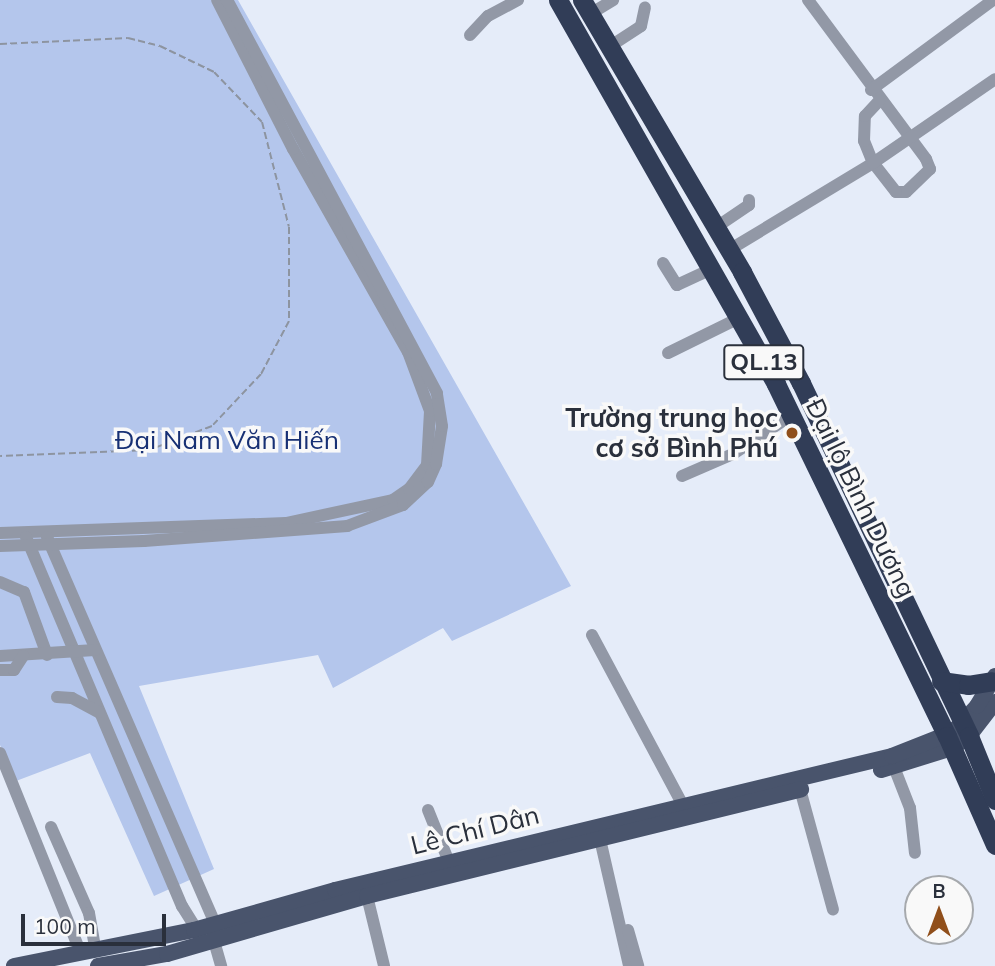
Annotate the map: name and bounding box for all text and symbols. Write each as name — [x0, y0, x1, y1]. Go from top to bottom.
road number: QL.13 — [722, 342, 806, 382]
street label: Đại lộ Bình Dương — [799, 394, 923, 602]
place label: Trường trung học cơ sở Bình Phú — [565, 402, 778, 464]
park label: Đại Nam Văn Hiến — [115, 424, 339, 456]
marker: Trường trung học cơ sở Bình Phú — [784, 425, 800, 441]
street label: Lê Chí Dân — [408, 799, 542, 861]
north arrow — [904, 875, 974, 945]
text: B — [932, 879, 946, 903]
scale bar — [24, 900, 170, 944]
text: 100 m — [34, 913, 96, 939]

